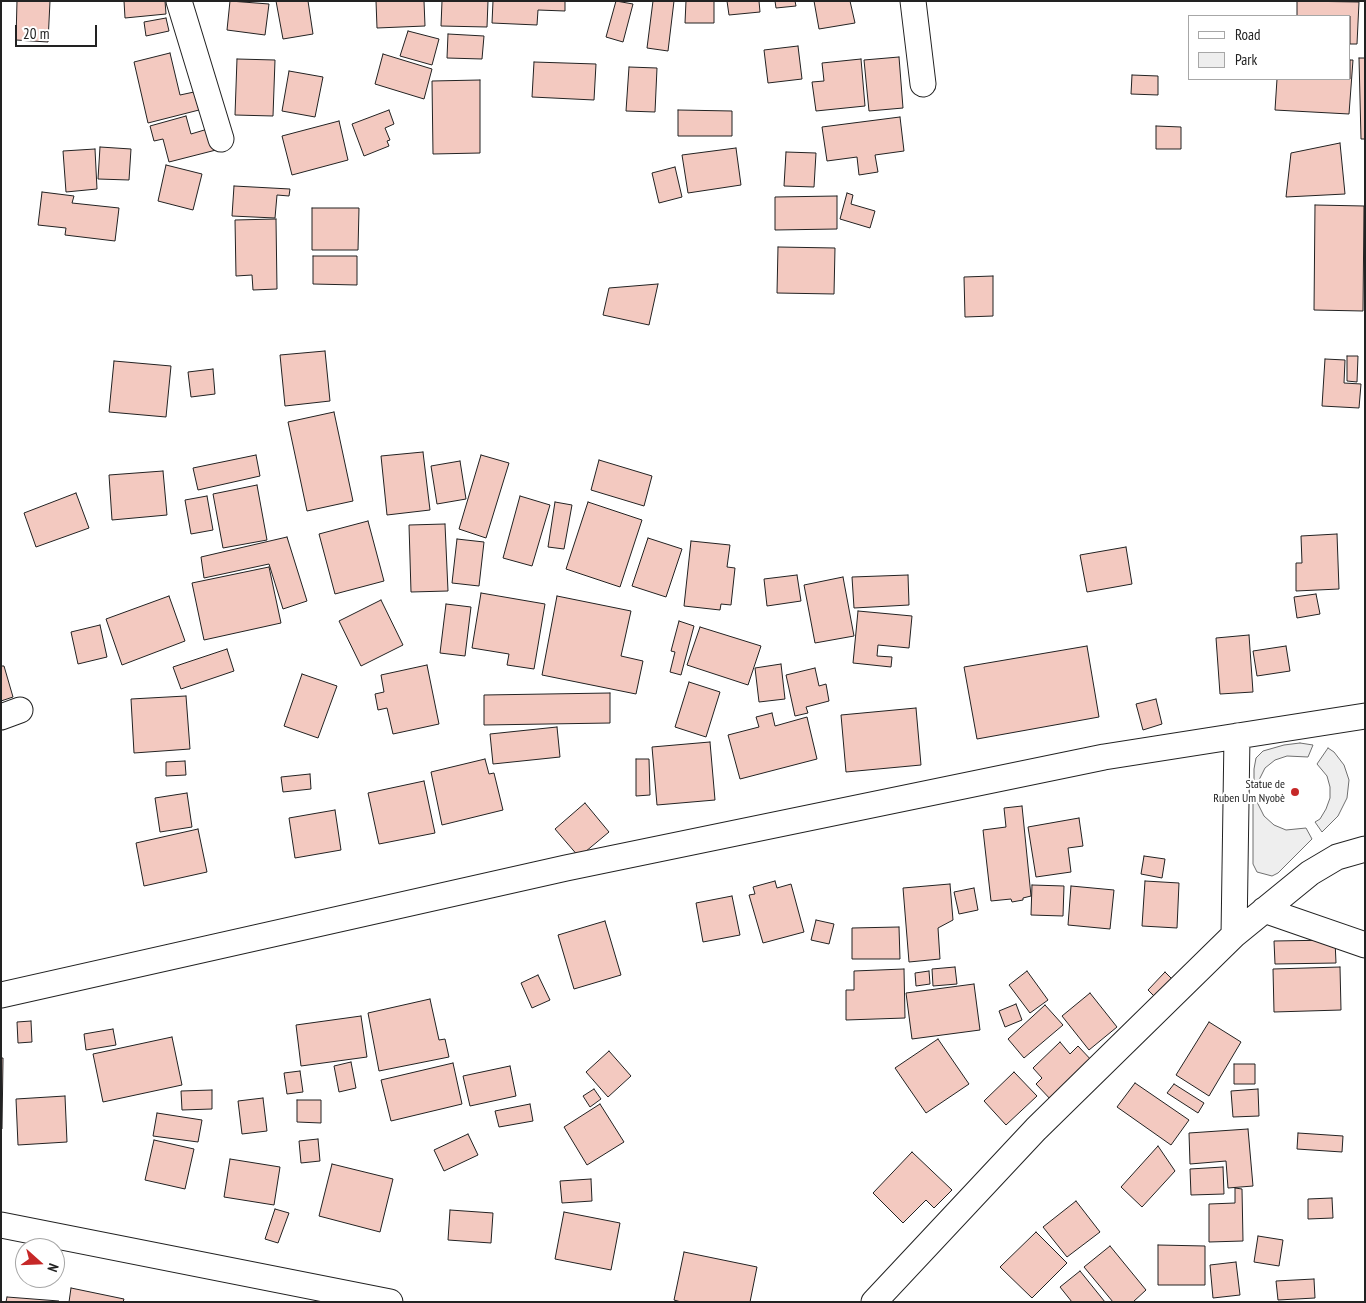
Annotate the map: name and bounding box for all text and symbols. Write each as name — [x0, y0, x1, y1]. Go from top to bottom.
scale bar — [18, 15, 100, 47]
legend — [1188, 15, 1351, 80]
text: 20 m — [23, 24, 49, 43]
text: Road — [1235, 25, 1261, 44]
text: Park — [1235, 50, 1257, 69]
place label: Statue de Ruben Um Nyobè — [1213, 778, 1285, 806]
marker: Statue de Ruben Um Nyobè — [1289, 786, 1301, 798]
north arrow — [15, 1238, 65, 1288]
text: N — [43, 1261, 63, 1274]

